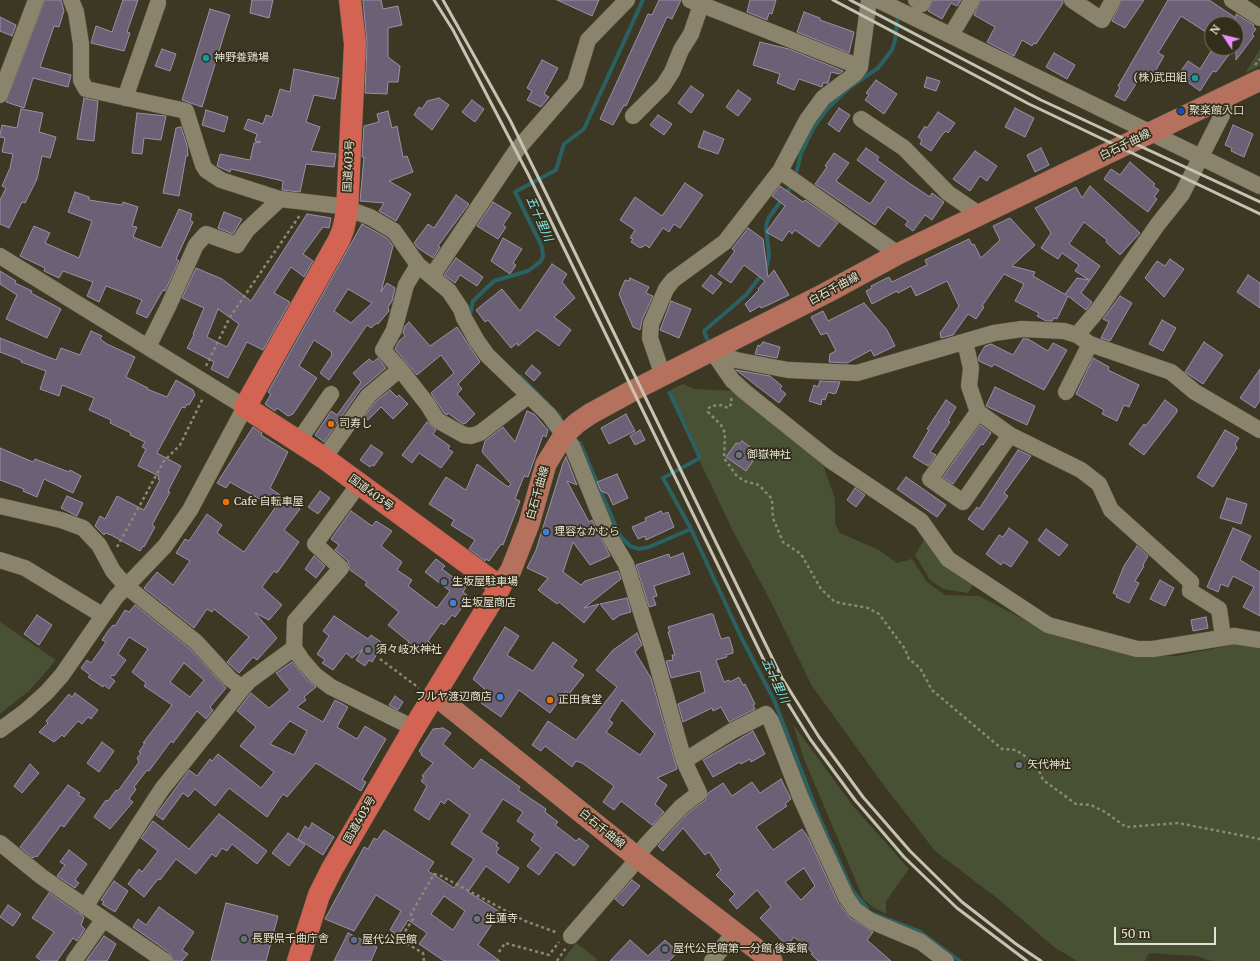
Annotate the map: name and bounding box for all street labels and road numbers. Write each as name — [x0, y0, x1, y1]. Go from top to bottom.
street label: 白石千曲線 — [1097, 127, 1153, 163]
street label: 国道403号 — [341, 139, 357, 193]
street label: 白石千曲線 — [807, 270, 861, 308]
street label: 白石千曲線 — [524, 465, 552, 521]
street label: 国道403号 — [346, 472, 396, 514]
street label: 国道403号 — [341, 794, 379, 846]
street label: 白石千曲線 — [576, 807, 628, 851]

